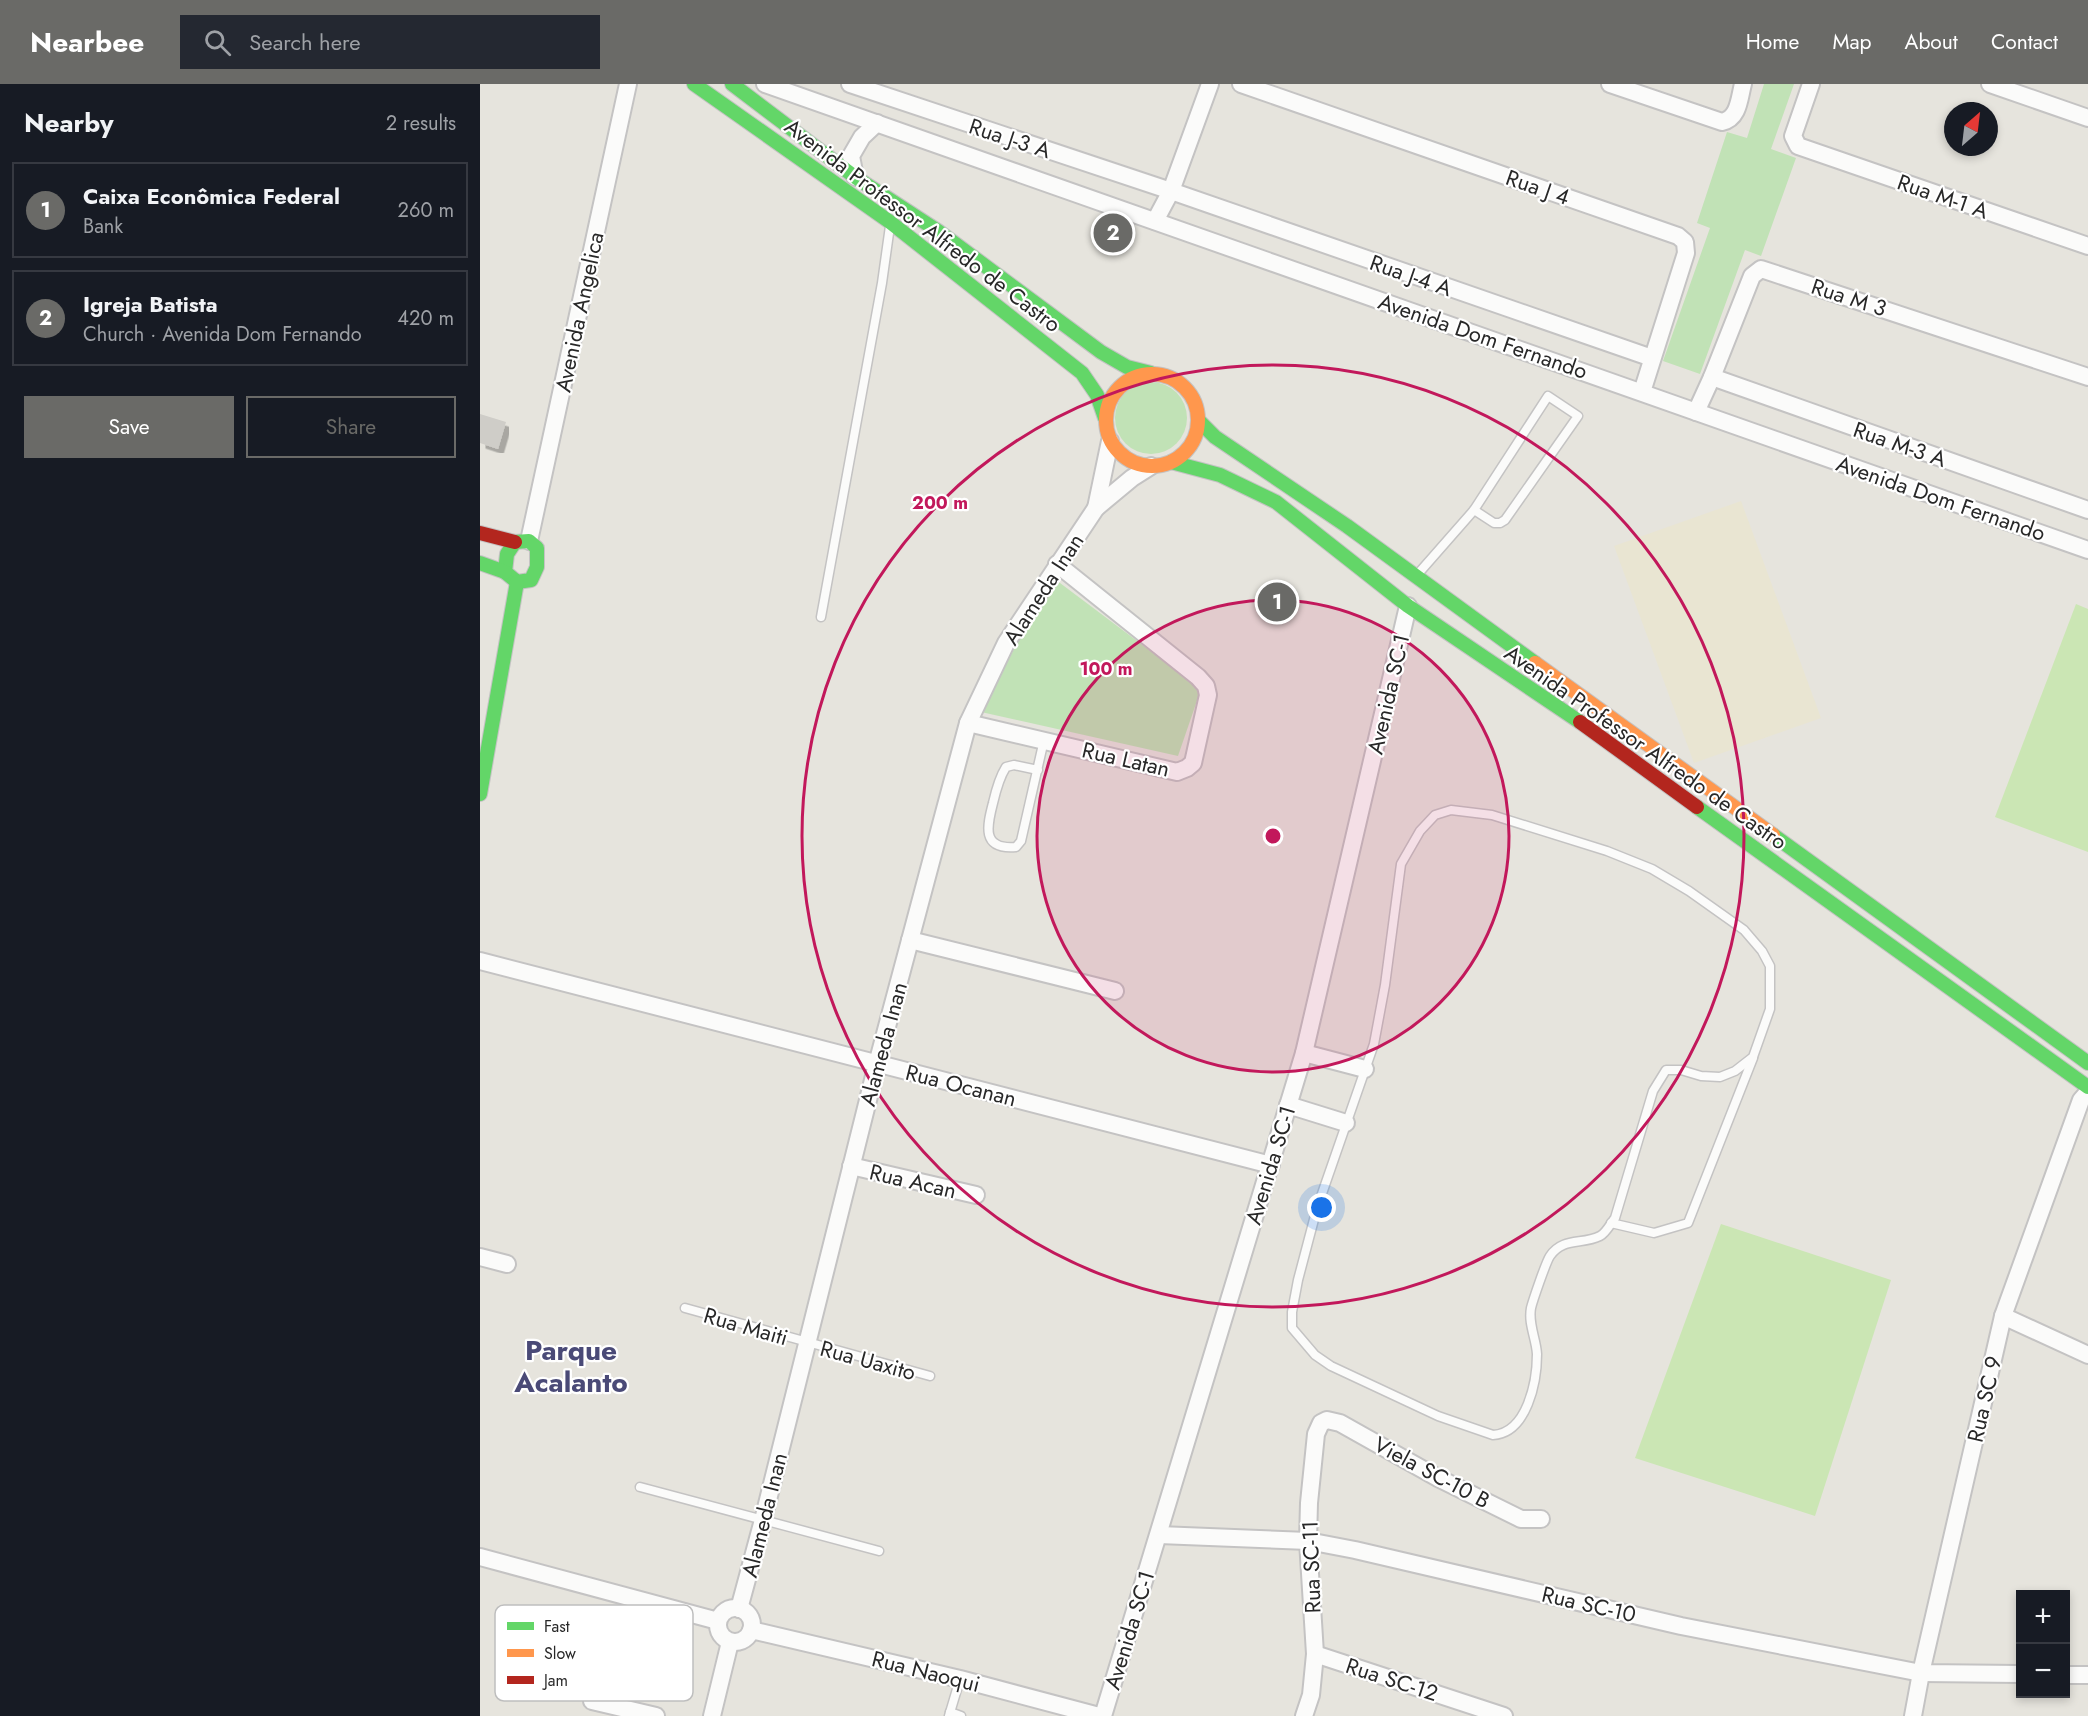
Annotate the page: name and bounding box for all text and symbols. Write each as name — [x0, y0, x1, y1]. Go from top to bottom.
search box — [180, 15, 600, 69]
text: Nearbee — [30, 22, 144, 63]
icon: search — [201, 26, 234, 59]
text: Search here — [249, 26, 361, 58]
text: Home — [1746, 27, 1799, 57]
text: Map — [1832, 27, 1872, 57]
text: About — [1905, 27, 1958, 57]
text: Contact — [1991, 27, 2058, 57]
north arrow — [1944, 102, 1998, 156]
text: Nearby — [24, 104, 113, 142]
text: 2 results — [386, 109, 456, 138]
street label: Avenida Professor Alfredo de Castro — [778, 110, 1068, 340]
street label: Rua J-3 A — [965, 110, 1055, 166]
street label: Rua J 4 — [1502, 161, 1574, 213]
street label: Rua M-1 A — [1893, 165, 1993, 227]
text: Caixa Econômica Federal — [83, 180, 340, 212]
text: 1 — [40, 196, 51, 225]
text: 260 m — [398, 196, 454, 225]
pin: 2 — [1094, 210, 1132, 256]
text: Bank — [83, 212, 123, 241]
street label: Avenida Angelica — [546, 229, 612, 395]
street label: Rua J-4 A — [1366, 246, 1457, 304]
street label: Rua M 3 — [1807, 270, 1891, 324]
street label: Avenida Dom Fernando — [1374, 285, 1592, 387]
text: Igreja Batista — [83, 288, 218, 320]
text: 2 — [39, 304, 52, 333]
text: 420 m — [397, 304, 454, 333]
text: Church · Avenida Dom Fernando — [83, 320, 362, 349]
button: Save — [24, 396, 234, 458]
button: Share — [246, 396, 456, 458]
street label: Rua M-3 A — [1849, 413, 1951, 475]
street label: Avenida Dom Fernando — [1832, 447, 2050, 549]
text: 200 m — [912, 490, 968, 516]
street label: Alameda Inan — [995, 527, 1091, 651]
pin: 1 — [1258, 580, 1296, 624]
street label: Avenida SC-1 — [1359, 631, 1417, 757]
street label: Avenida Professor Alfredo de Castro — [1498, 637, 1794, 857]
text: 100 m — [1079, 656, 1133, 682]
street label: Rua Latan — [1079, 733, 1173, 785]
centre of rings — [1263, 826, 1283, 846]
street label: Alameda Inan — [851, 978, 915, 1110]
street label: Rua Ocanan — [902, 1056, 1020, 1114]
street label: Avenida SC-1 — [1237, 1102, 1303, 1228]
street label: Rua Acan — [866, 1155, 960, 1207]
your location — [1307, 1193, 1336, 1222]
street label: Rua Maiti — [700, 1299, 792, 1353]
district label: Parque Acalanto — [513, 1330, 628, 1403]
street label: Rua Uaxito — [817, 1332, 919, 1388]
street label: Rua SC 9 — [1959, 1353, 2009, 1445]
street label: Viela SC-10 B — [1368, 1428, 1496, 1516]
street label: Alameda Inan — [733, 1449, 795, 1581]
street label: Rua SC-11 — [1293, 1520, 1329, 1614]
street label: Avenida SC-1 — [1096, 1567, 1162, 1693]
street label: Rua SC-10 — [1539, 1578, 1639, 1630]
map controls — [2016, 1590, 2070, 1698]
button: + — [2016, 1590, 2070, 1644]
legend — [495, 1605, 693, 1701]
text: Fast — [544, 1615, 570, 1638]
text: Slow — [544, 1642, 576, 1665]
street label: Rua Naoqui — [869, 1642, 983, 1700]
button: − — [2016, 1644, 2070, 1698]
street label: Rua SC-12 — [1342, 1649, 1442, 1709]
text: Jam — [542, 1669, 568, 1692]

